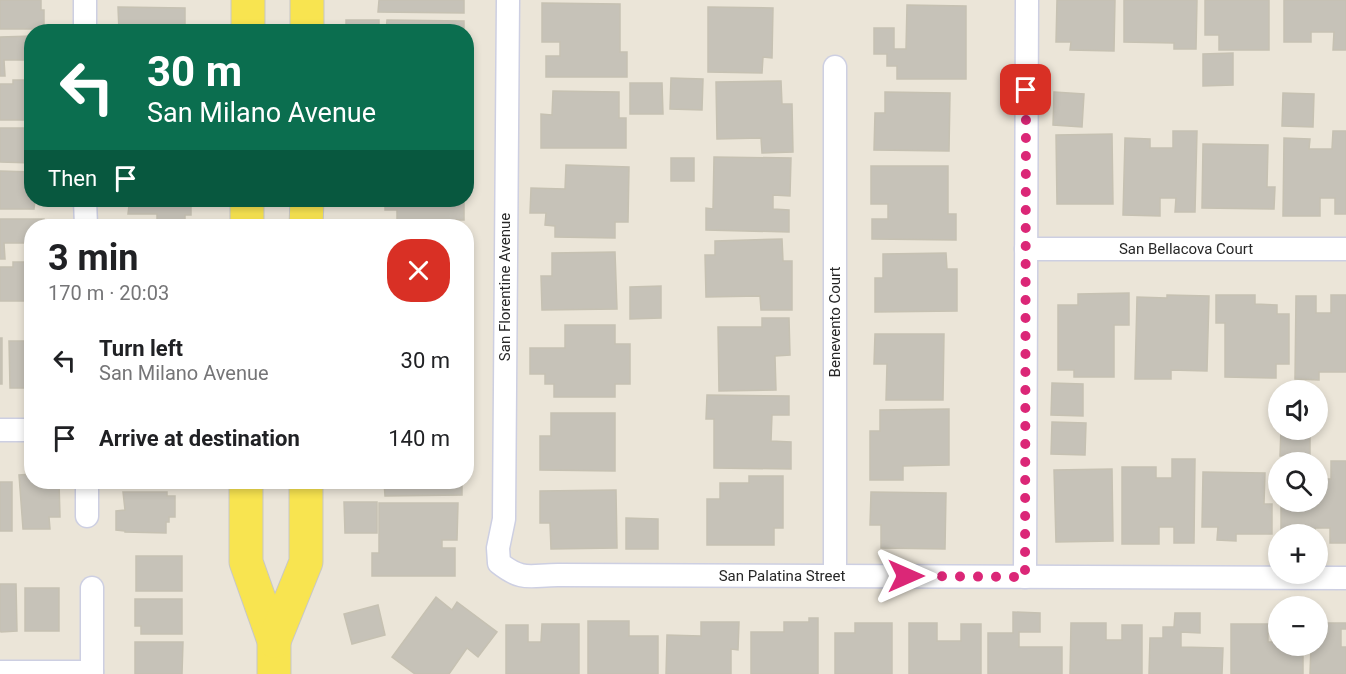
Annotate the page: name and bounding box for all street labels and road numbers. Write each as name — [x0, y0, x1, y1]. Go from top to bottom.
street label: San Florentine Avenue — [496, 213, 514, 361]
street label: San Bellacova Court — [1119, 240, 1253, 258]
street label: Benevento Court — [826, 266, 844, 377]
street label: San Palatina Street — [719, 567, 845, 585]

